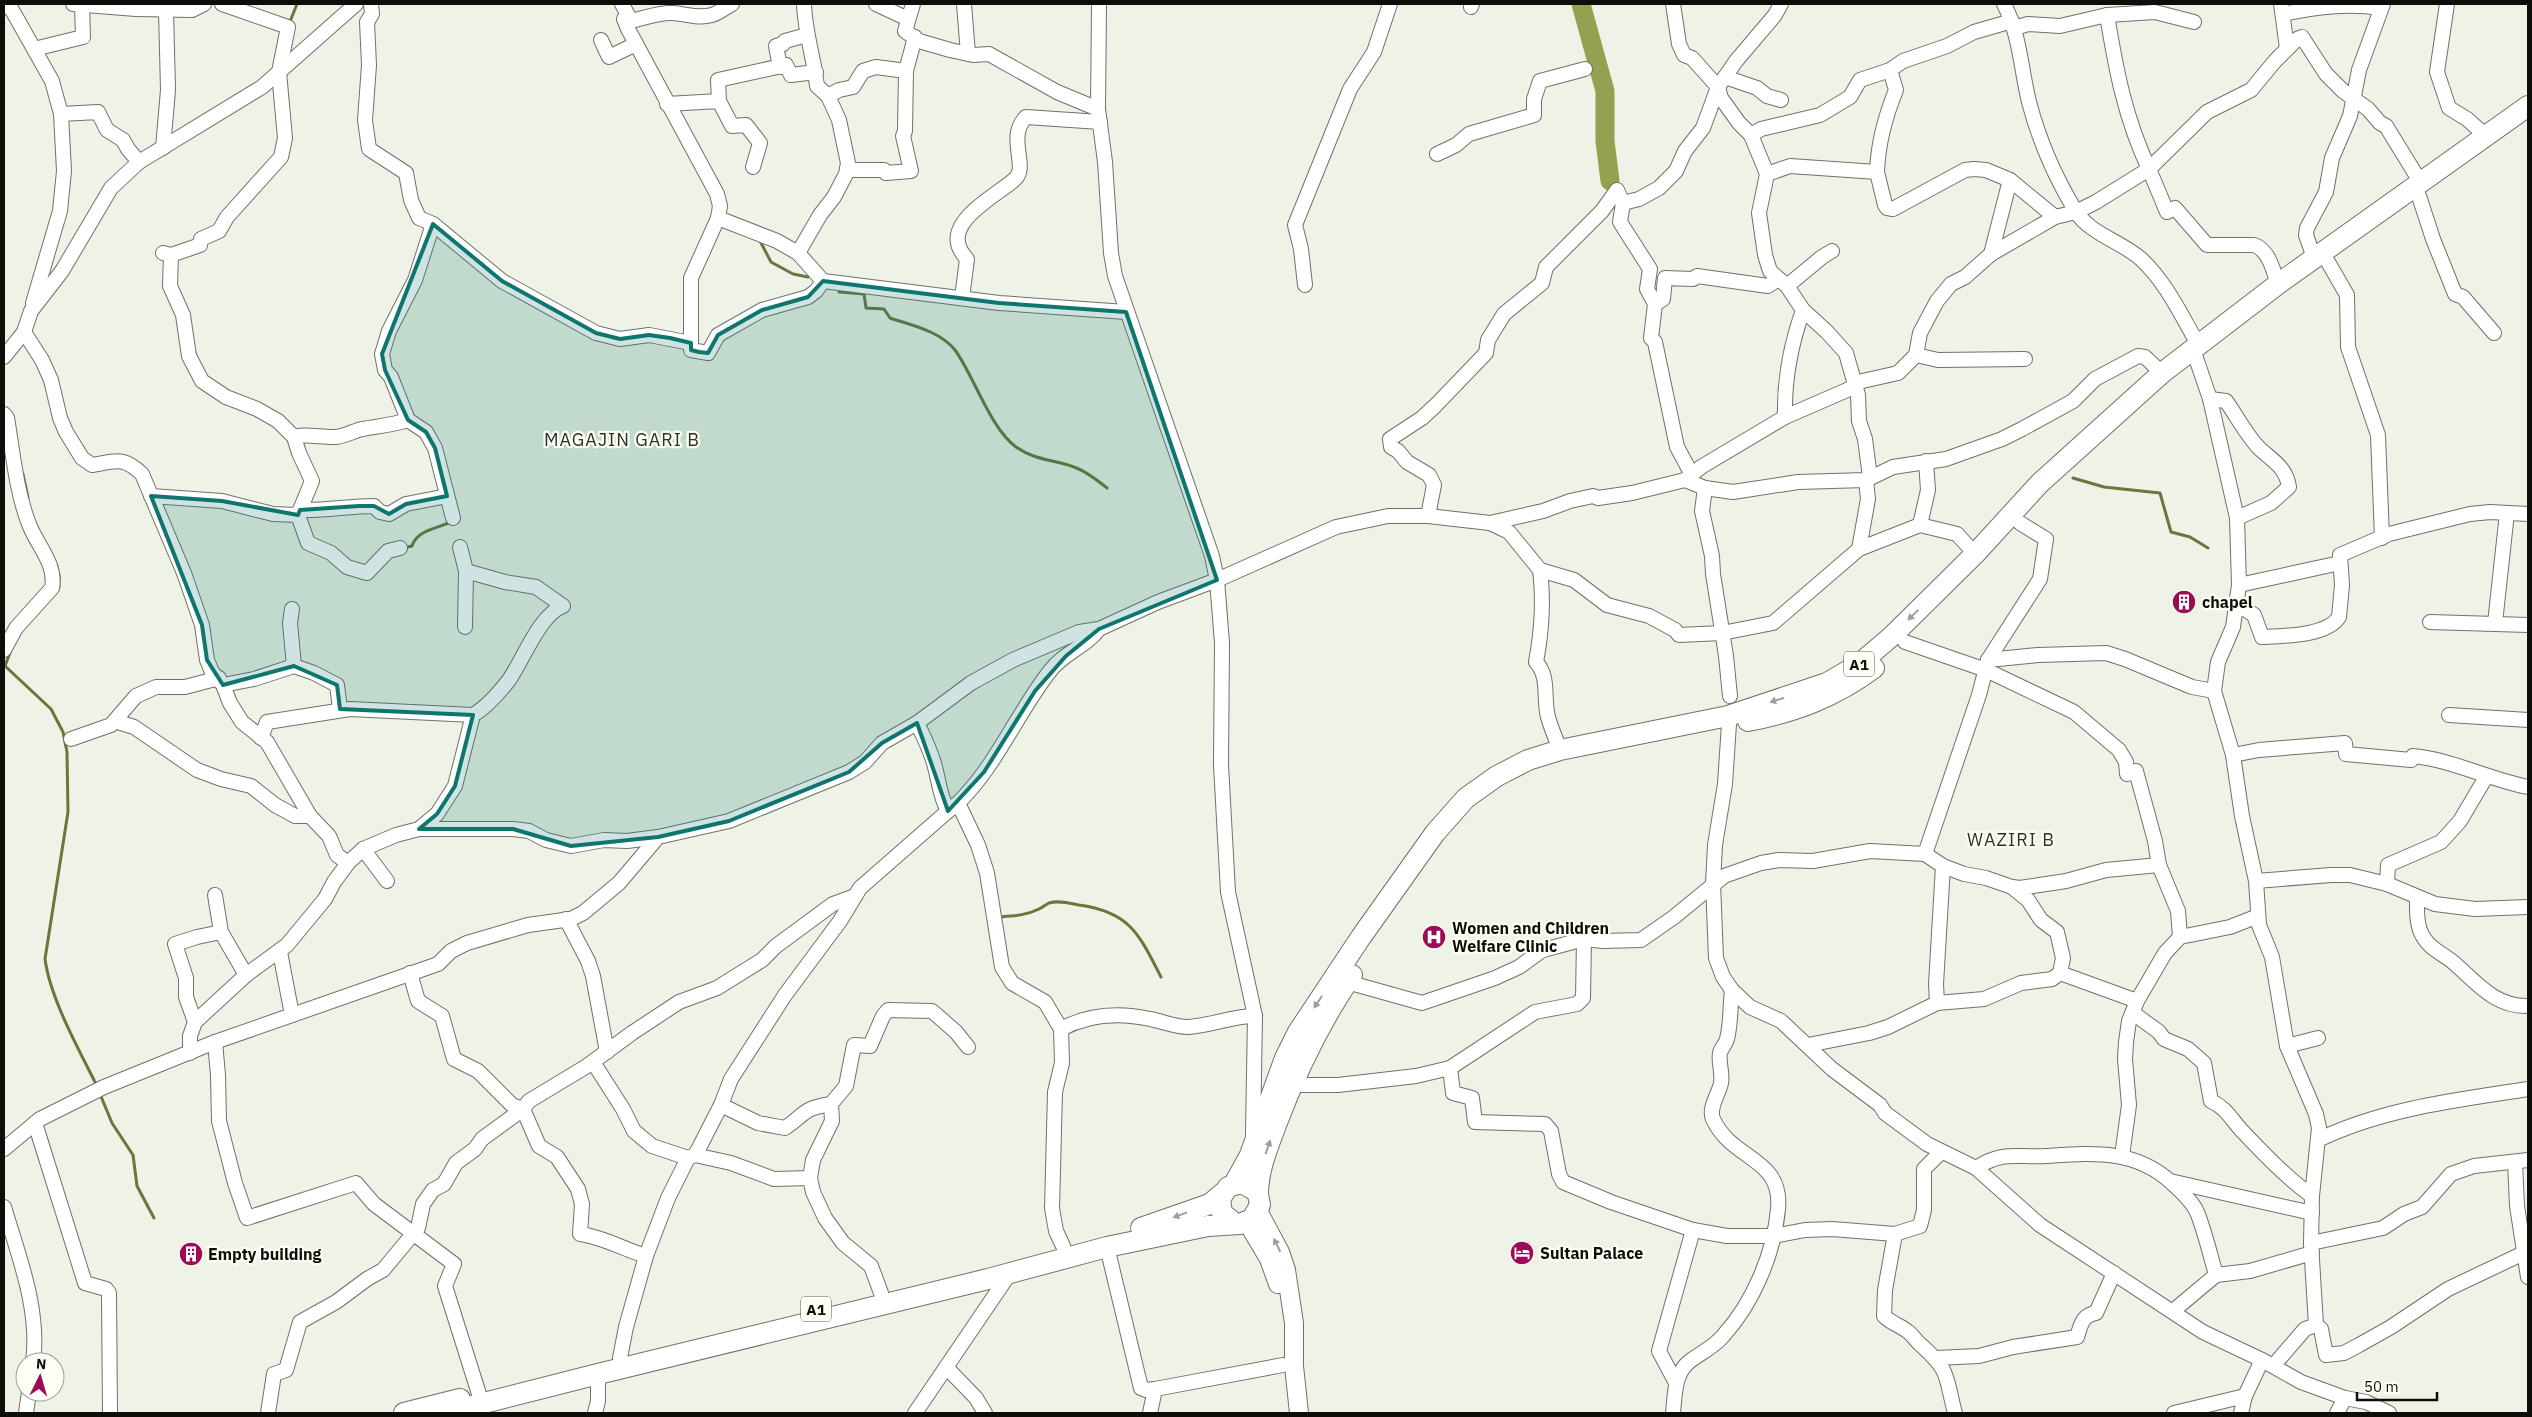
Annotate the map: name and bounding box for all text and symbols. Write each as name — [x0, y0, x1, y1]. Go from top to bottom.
district label: MAGAJIN GARI B — [544, 428, 700, 451]
building icon: chapel — [2171, 589, 2197, 615]
place label: chapel — [2202, 592, 2253, 612]
one-way arrow — [1907, 609, 1919, 621]
road number: A1 — [1844, 652, 1874, 676]
one-way arrow — [1770, 697, 1785, 704]
district label: WAZIRI B — [1967, 828, 2055, 851]
place label: Women and Children Welfare Clinic — [1452, 918, 1609, 956]
hospital icon: Women and Children Welfare Clinic — [1421, 924, 1447, 950]
one-way arrow — [1313, 996, 1323, 1009]
one-way arrow — [1264, 1139, 1272, 1154]
one-way arrow — [1173, 1212, 1188, 1219]
one-way arrow — [1272, 1237, 1281, 1252]
hotel icon: Sultan Palace — [1509, 1240, 1535, 1266]
building icon: Empty building — [178, 1241, 204, 1267]
place label: Sultan Palace — [1540, 1243, 1643, 1263]
place label: Empty building — [208, 1244, 322, 1264]
road number: A1 — [801, 1296, 831, 1322]
north arrow — [15, 1352, 65, 1402]
text: N — [35, 1355, 47, 1373]
scale bar — [2357, 1370, 2437, 1402]
text: 50 m — [2364, 1377, 2399, 1396]

